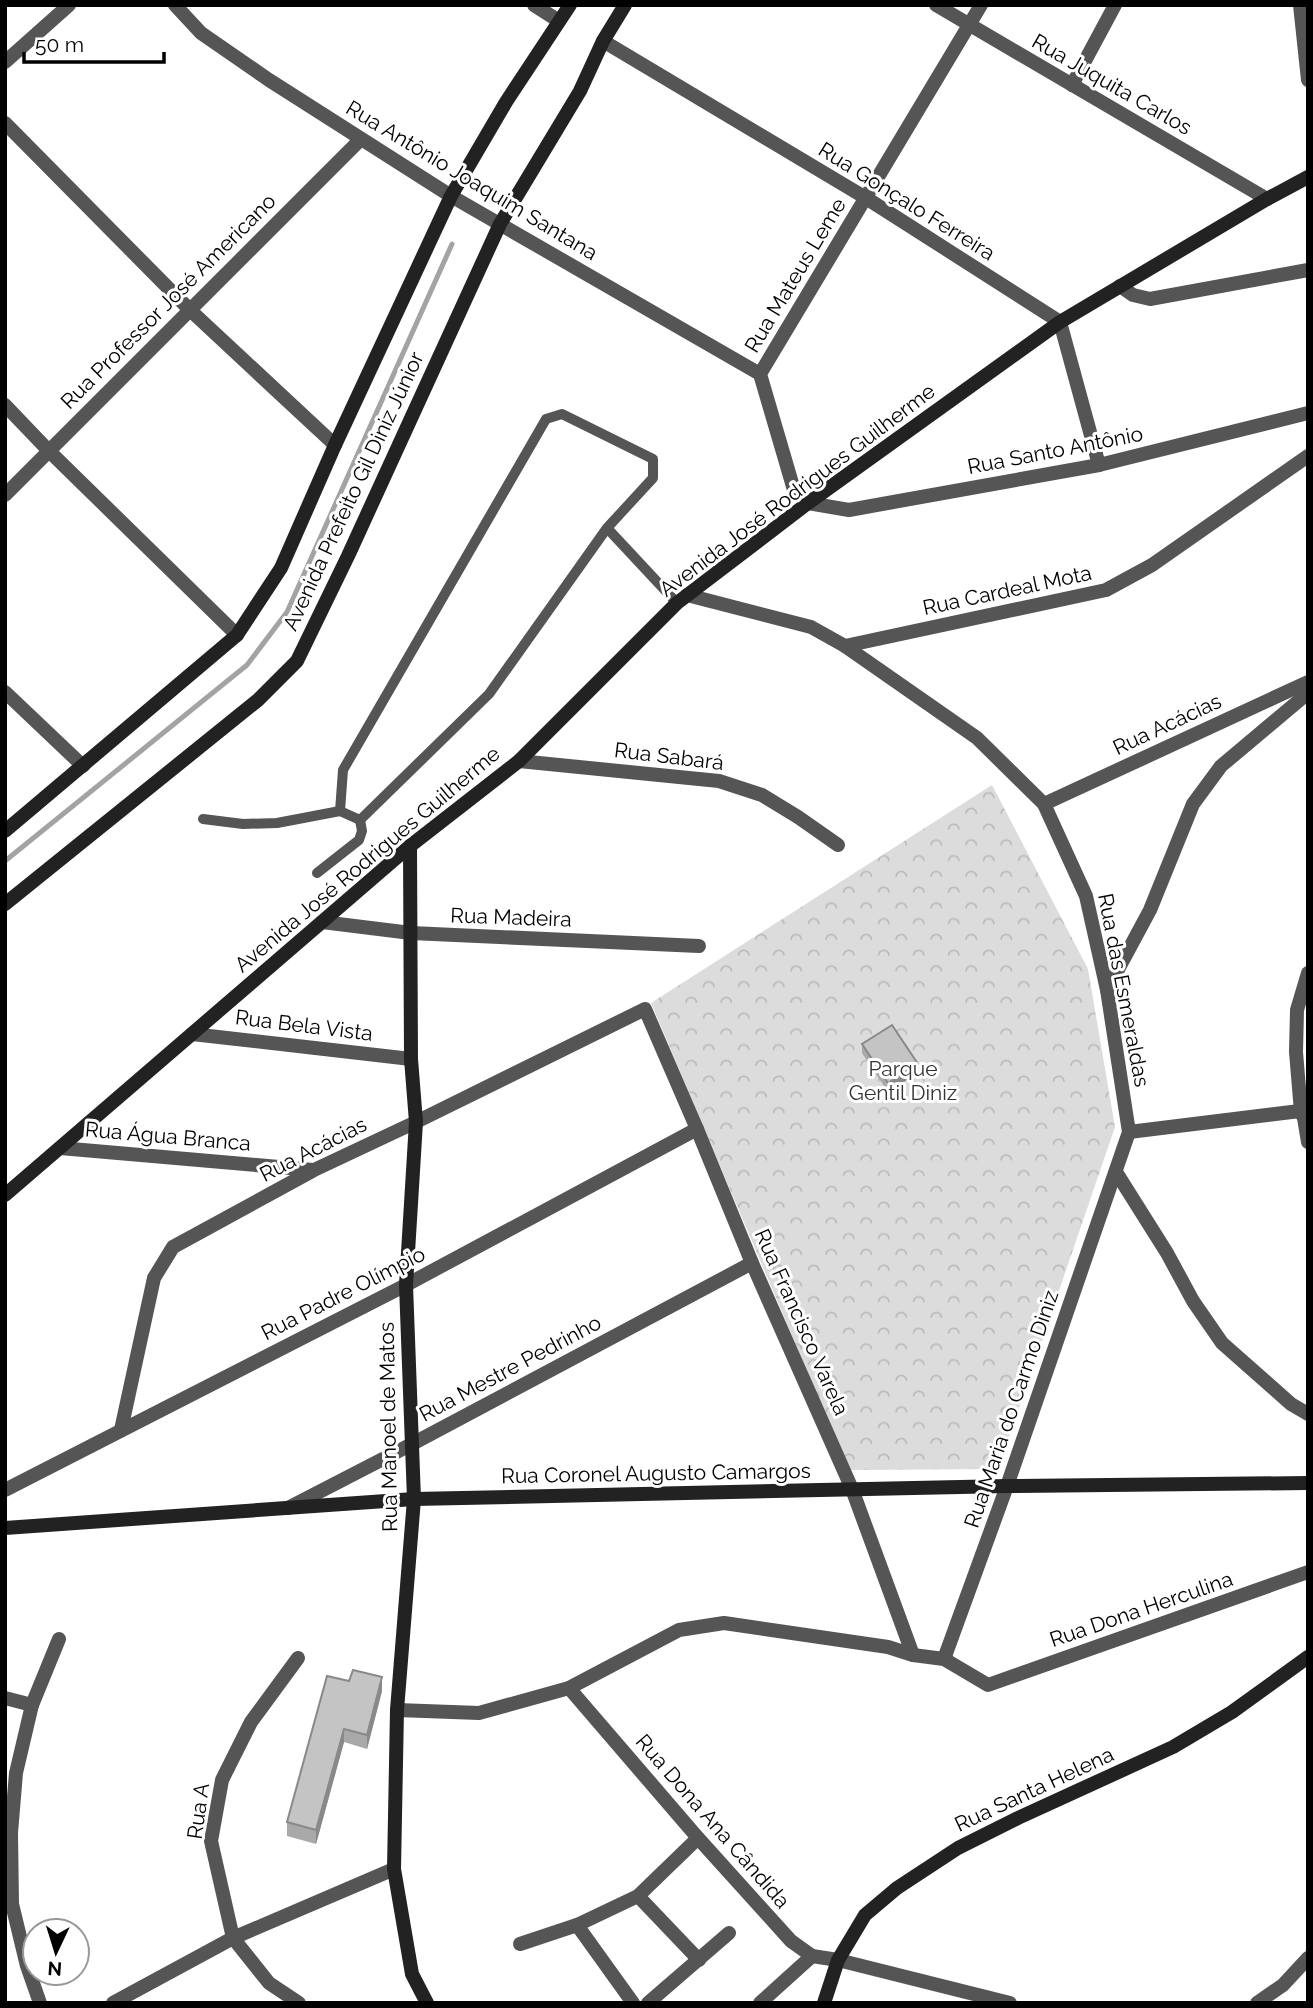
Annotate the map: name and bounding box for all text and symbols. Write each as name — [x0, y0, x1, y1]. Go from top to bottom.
scale bar — [24, 21, 164, 65]
street label: Rua Juquita Carlos — [1028, 28, 1196, 140]
text: 50 m — [35, 32, 84, 57]
street label: Rua Antônio Joaquim Santana — [342, 95, 602, 265]
street label: Rua Gonçalo Ferreira — [814, 137, 1000, 265]
street label: Rua Professor José Americano — [55, 188, 281, 414]
street label: Rua Mateus Leme — [739, 193, 851, 357]
street label: Avenida Prefeito Gil Diniz Júnior — [277, 347, 429, 634]
street label: Avenida José Rodrigues Guilherme — [654, 378, 940, 602]
street label: Rua Santo Antônio — [965, 421, 1145, 479]
street label: Rua Cardeal Mota — [920, 560, 1094, 620]
street label: Rua Acácias — [1109, 688, 1225, 760]
street label: Rua Sabará — [613, 737, 725, 775]
street label: Avenida José Rodrigues Guilherme — [229, 741, 505, 977]
street label: Rua das Esmeraldas — [1093, 891, 1155, 1089]
street label: Rua Madeira — [450, 902, 572, 932]
street label: Rua Bela Vista — [234, 1004, 374, 1046]
park label: Parque Gentil Diniz — [849, 1056, 957, 1105]
street label: Rua Acácias — [255, 1111, 371, 1187]
street label: Rua Água Branca — [84, 1116, 252, 1156]
street label: Rua Francisco Varela — [750, 1225, 854, 1419]
street label: Rua Padre Olímpio — [257, 1241, 429, 1345]
street label: Rua Maria do Carmo Diniz — [959, 1287, 1063, 1531]
street label: Rua Mestre Pedrinho — [415, 1309, 605, 1427]
street label: Rua Manoel de Matos — [374, 1322, 402, 1532]
street label: Rua Coronel Augusto Camargos — [501, 1458, 811, 1488]
street label: Rua Dona Herculina — [1046, 1566, 1236, 1652]
street label: Rua Dona Ana Cândida — [631, 1729, 795, 1913]
street label: Rua Santa Helena — [951, 1741, 1117, 1837]
street label: Rua A — [182, 1781, 214, 1841]
north arrow — [21, 1917, 91, 1987]
text: N — [47, 1957, 63, 1980]

